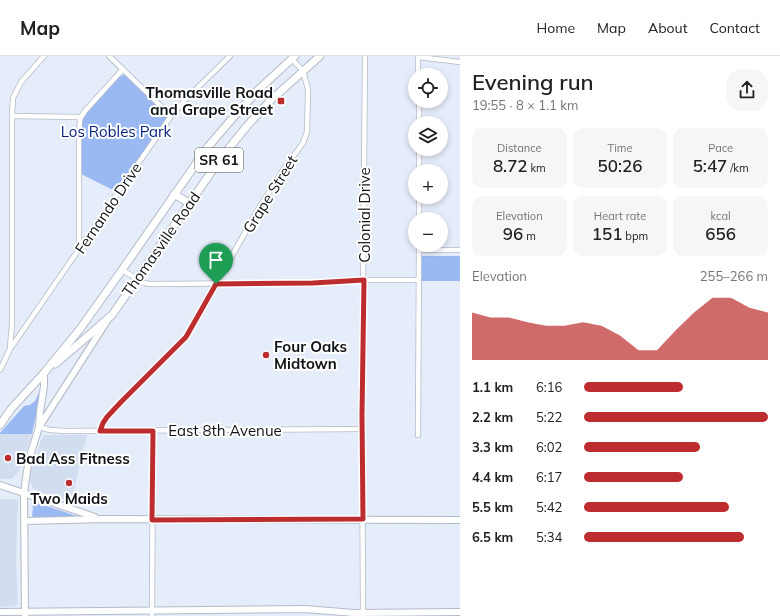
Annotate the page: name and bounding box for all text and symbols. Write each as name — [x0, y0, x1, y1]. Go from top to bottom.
text: Map — [20, 16, 60, 40]
text: Home — [536, 19, 575, 37]
text: Map — [597, 19, 626, 37]
text: About — [648, 19, 688, 37]
text: Contact — [710, 19, 760, 37]
map controls — [408, 68, 448, 252]
button: locate — [408, 68, 448, 108]
text: Evening run — [472, 68, 594, 96]
button: share — [726, 69, 768, 111]
place label: Thomasville Road and Grape Street — [146, 83, 273, 119]
marker: Thomasville Road and Grape Street — [276, 96, 286, 106]
text: 19:55 · 8 × 1.1 km — [472, 97, 578, 113]
button: layers — [408, 116, 448, 156]
park label: Los Robles Park — [61, 122, 171, 141]
text: Distance — [497, 141, 542, 155]
text: Time — [608, 141, 632, 155]
text: Pace — [708, 141, 733, 155]
road number: SR 61 — [195, 148, 243, 172]
street label: Grape Street — [239, 152, 301, 236]
text: 8.72 — [493, 155, 528, 176]
text: 50:26 — [598, 155, 642, 176]
text: 5:47 — [693, 155, 727, 176]
street label: Fernando Drive — [70, 159, 146, 257]
text: km — [528, 161, 546, 175]
text: /km — [727, 161, 749, 175]
button: + — [408, 164, 448, 204]
street label: Colonial Drive — [355, 167, 374, 263]
street label: Thomasville Road — [118, 188, 204, 300]
text: Elevation — [496, 209, 543, 223]
text: Heart rate — [594, 209, 646, 223]
text: kcal — [711, 209, 731, 223]
button: − — [408, 212, 448, 252]
text: 96 — [503, 223, 523, 244]
text: 151 — [592, 223, 622, 244]
text: 656 — [705, 223, 736, 244]
text: m — [523, 229, 536, 243]
text: bpm — [622, 229, 648, 243]
pin — [199, 243, 233, 284]
icon: arrive — [205, 249, 227, 271]
text: Elevation — [472, 268, 527, 284]
text: 255–266 m — [700, 268, 768, 284]
place label: Four Oaks Midtown — [274, 337, 347, 373]
marker: Four Oaks Midtown — [261, 350, 271, 360]
text: 1.1 km — [472, 379, 513, 395]
text: 6:16 — [536, 379, 562, 395]
text: 2.2 km — [472, 409, 513, 425]
text: 5:22 — [536, 409, 562, 425]
street label: East 8th Avenue — [168, 421, 282, 440]
text: 3.3 km — [472, 439, 513, 455]
text: 6:02 — [536, 439, 562, 455]
place label: Bad Ass Fitness — [16, 449, 130, 468]
marker: Bad Ass Fitness — [3, 453, 13, 463]
text: 4.4 km — [472, 469, 513, 485]
text: 6:17 — [536, 469, 562, 485]
marker: Two Maids — [64, 478, 74, 488]
place label: Two Maids — [30, 489, 108, 508]
text: 5.5 km — [472, 499, 513, 515]
text: 5:42 — [536, 499, 562, 515]
text: 6.5 km — [472, 529, 513, 545]
text: 5:34 — [536, 529, 562, 545]

